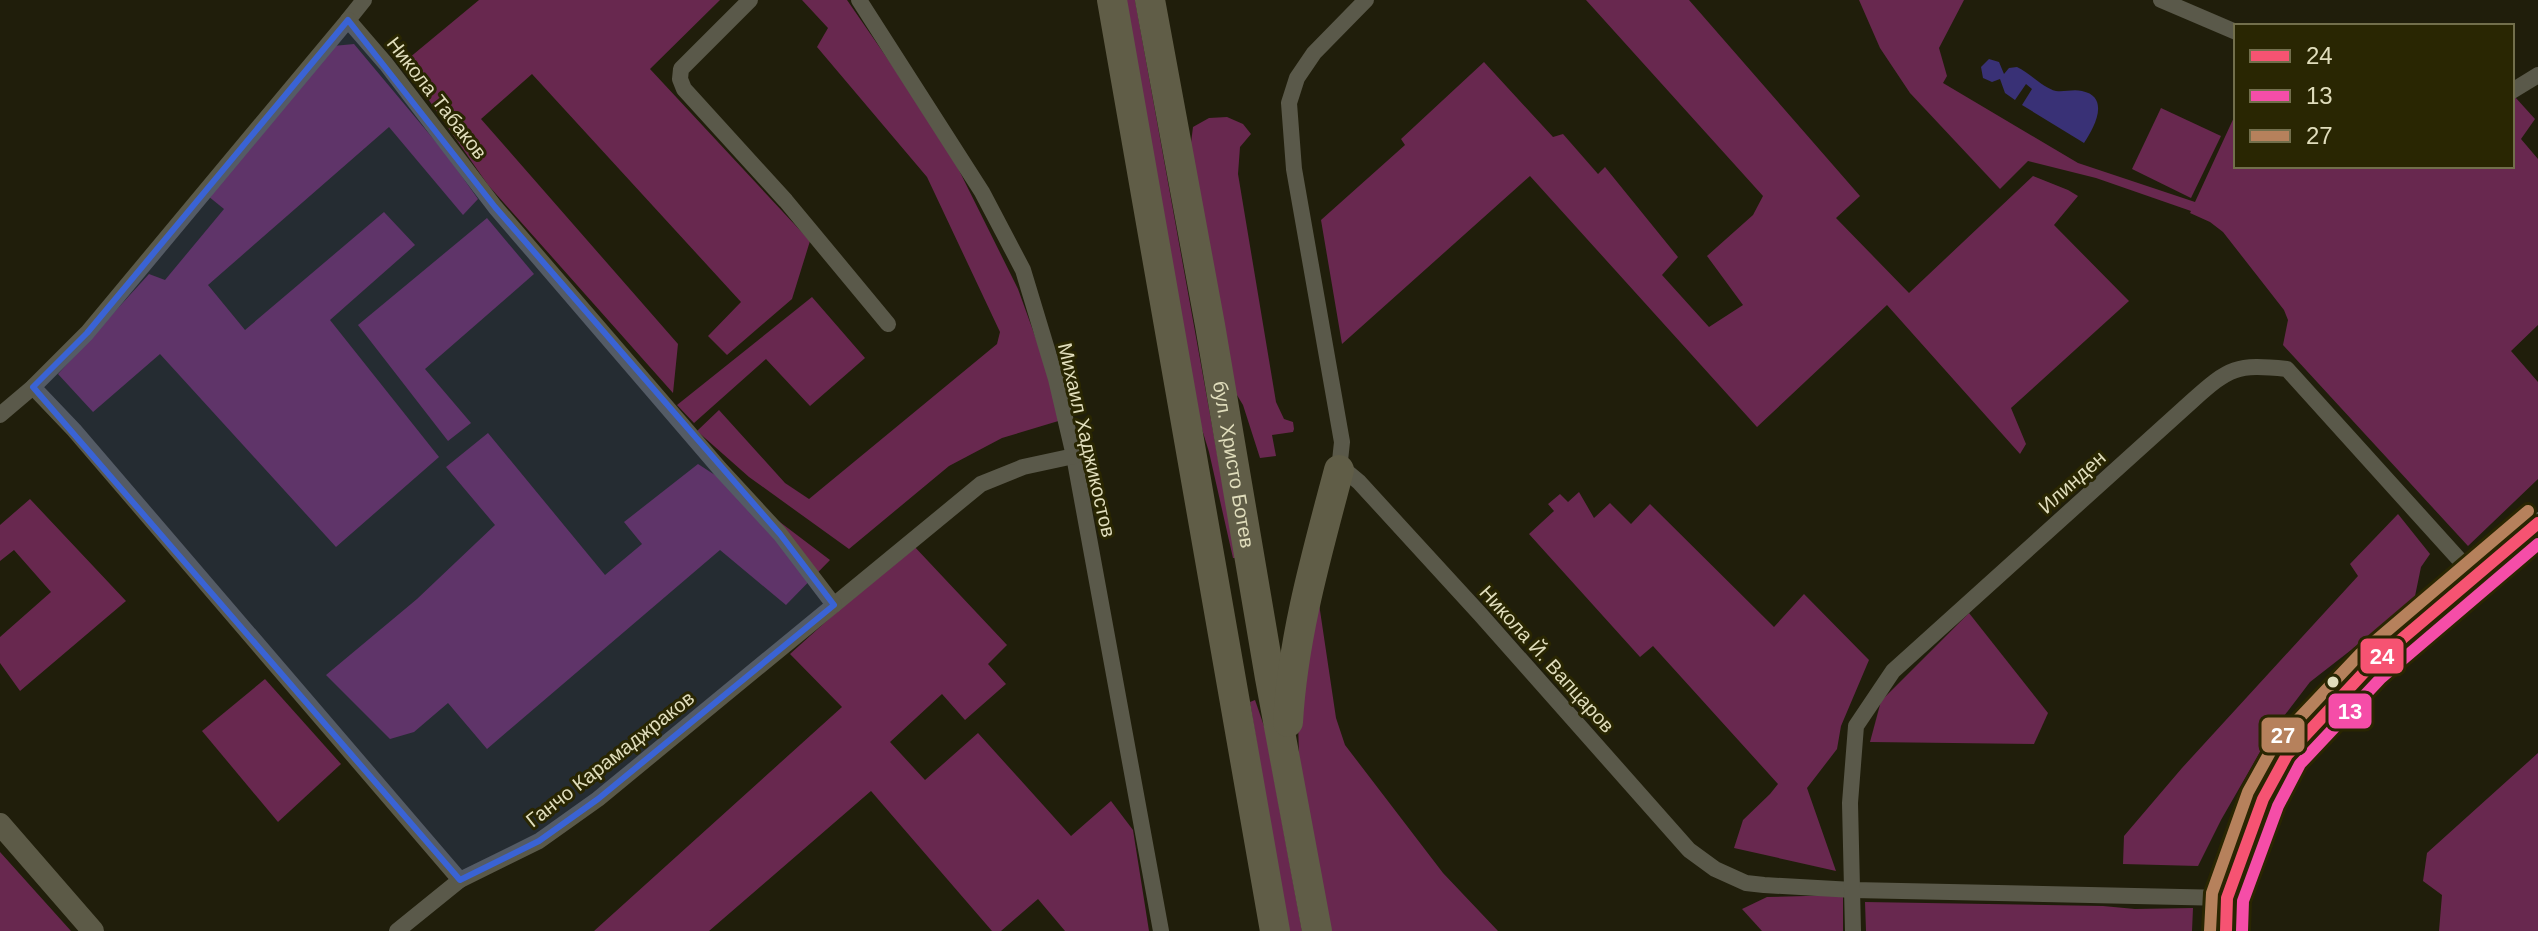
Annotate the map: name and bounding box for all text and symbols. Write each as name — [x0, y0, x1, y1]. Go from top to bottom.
legend — [2234, 24, 2514, 168]
street label: Никола Табаков — [382, 33, 492, 163]
text: 24 — [2306, 42, 2333, 69]
text: 13 — [2306, 82, 2333, 109]
text: 27 — [2306, 122, 2333, 149]
street label: Михаил Хаджикостов — [1054, 341, 1120, 539]
street label: бул. Христо Ботев — [1209, 379, 1259, 550]
street label: Илинден — [2034, 446, 2110, 518]
street label: Никола Й. Вапцаров — [1475, 580, 1619, 737]
line badge: 24 — [2359, 637, 2405, 675]
text: 24 — [2370, 644, 2395, 669]
unlabelled marker — [2325, 674, 2341, 690]
street label: Ганчо Карамаджраков — [522, 687, 698, 831]
line badge: 13 — [2327, 692, 2373, 730]
text: 13 — [2338, 699, 2362, 724]
line badge: 27 — [2260, 716, 2306, 754]
text: 27 — [2271, 723, 2295, 748]

